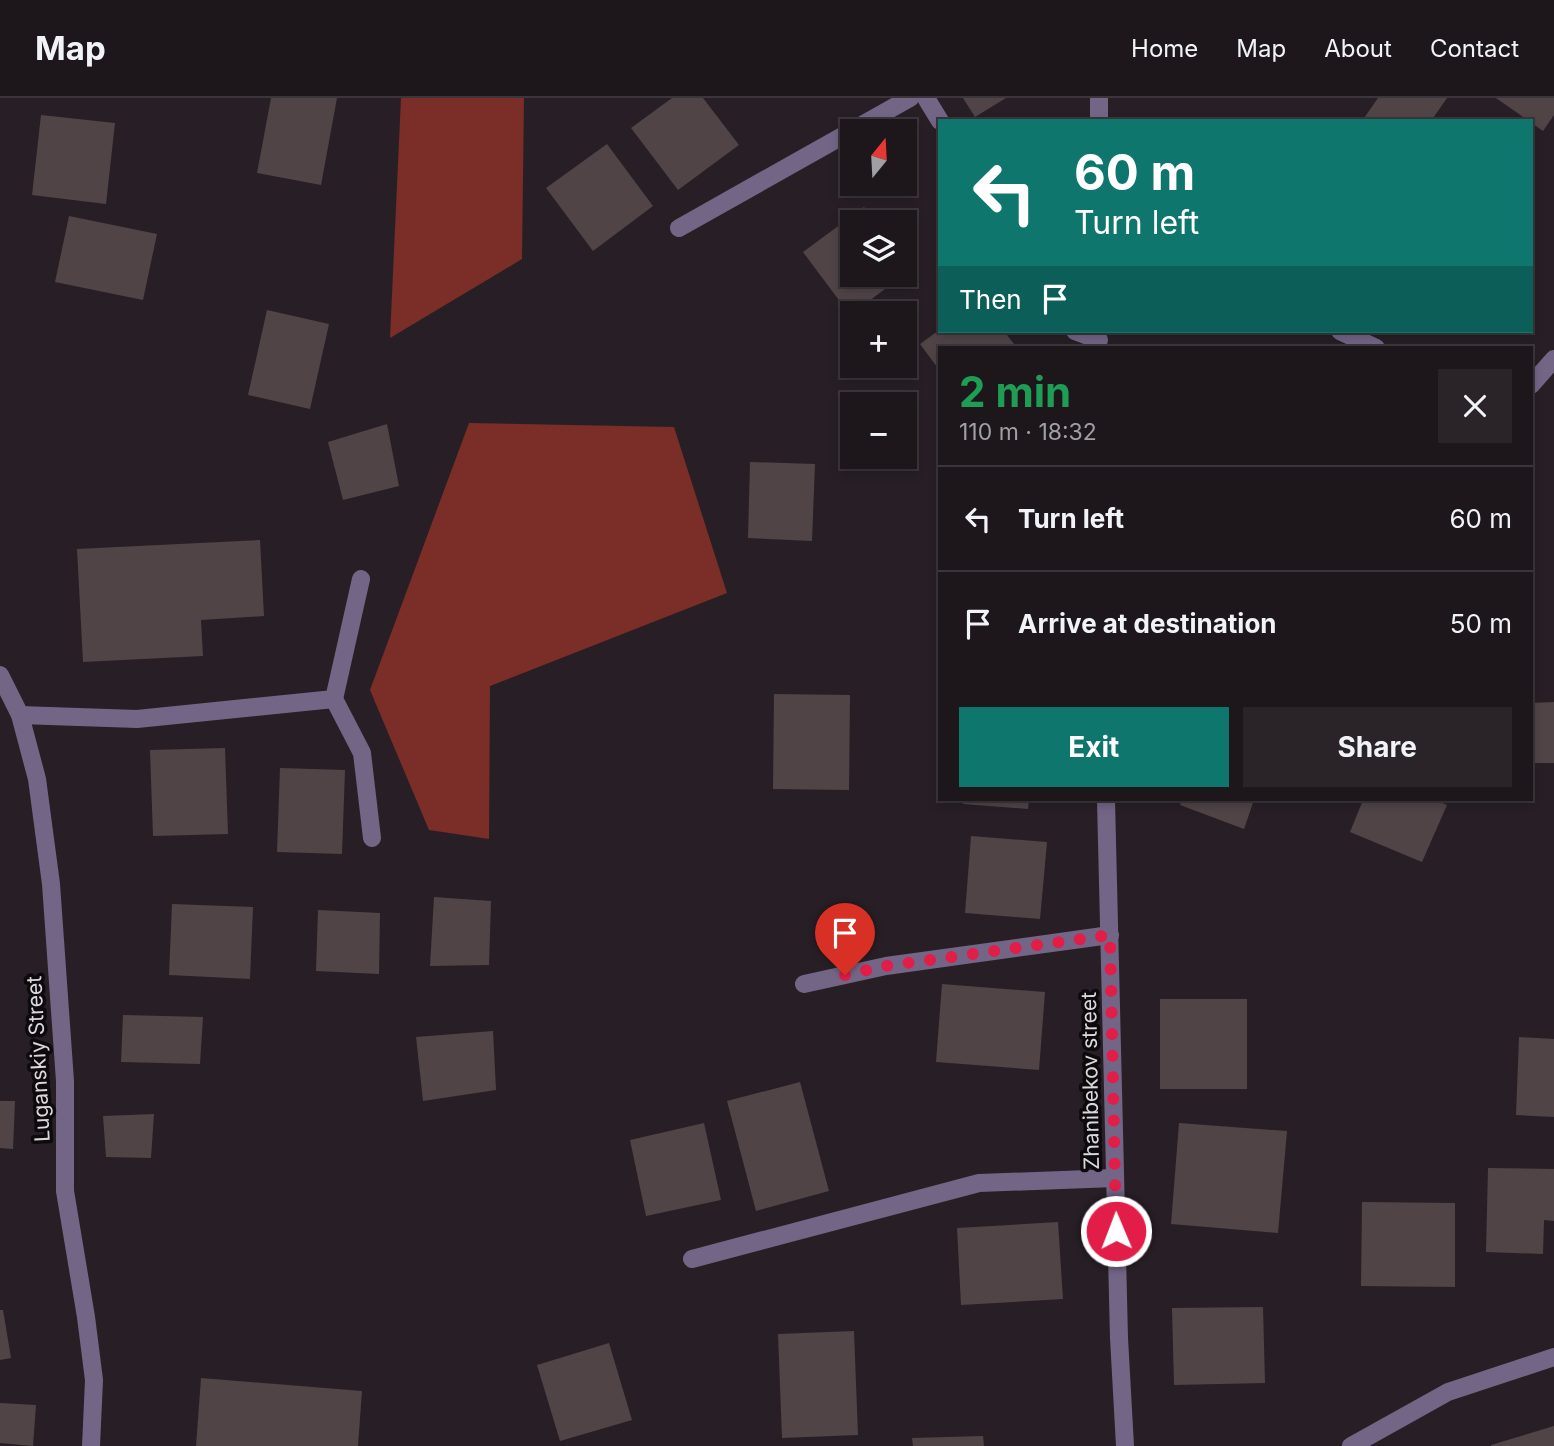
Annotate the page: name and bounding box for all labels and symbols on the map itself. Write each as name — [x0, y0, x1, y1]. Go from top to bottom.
north arrow — [840, 119, 917, 196]
pin — [815, 903, 875, 975]
street label: Luganskiy Street — [21, 975, 55, 1143]
street label: Zhanibekov street — [1076, 992, 1104, 1170]
position arrow — [1079, 1194, 1153, 1268]

